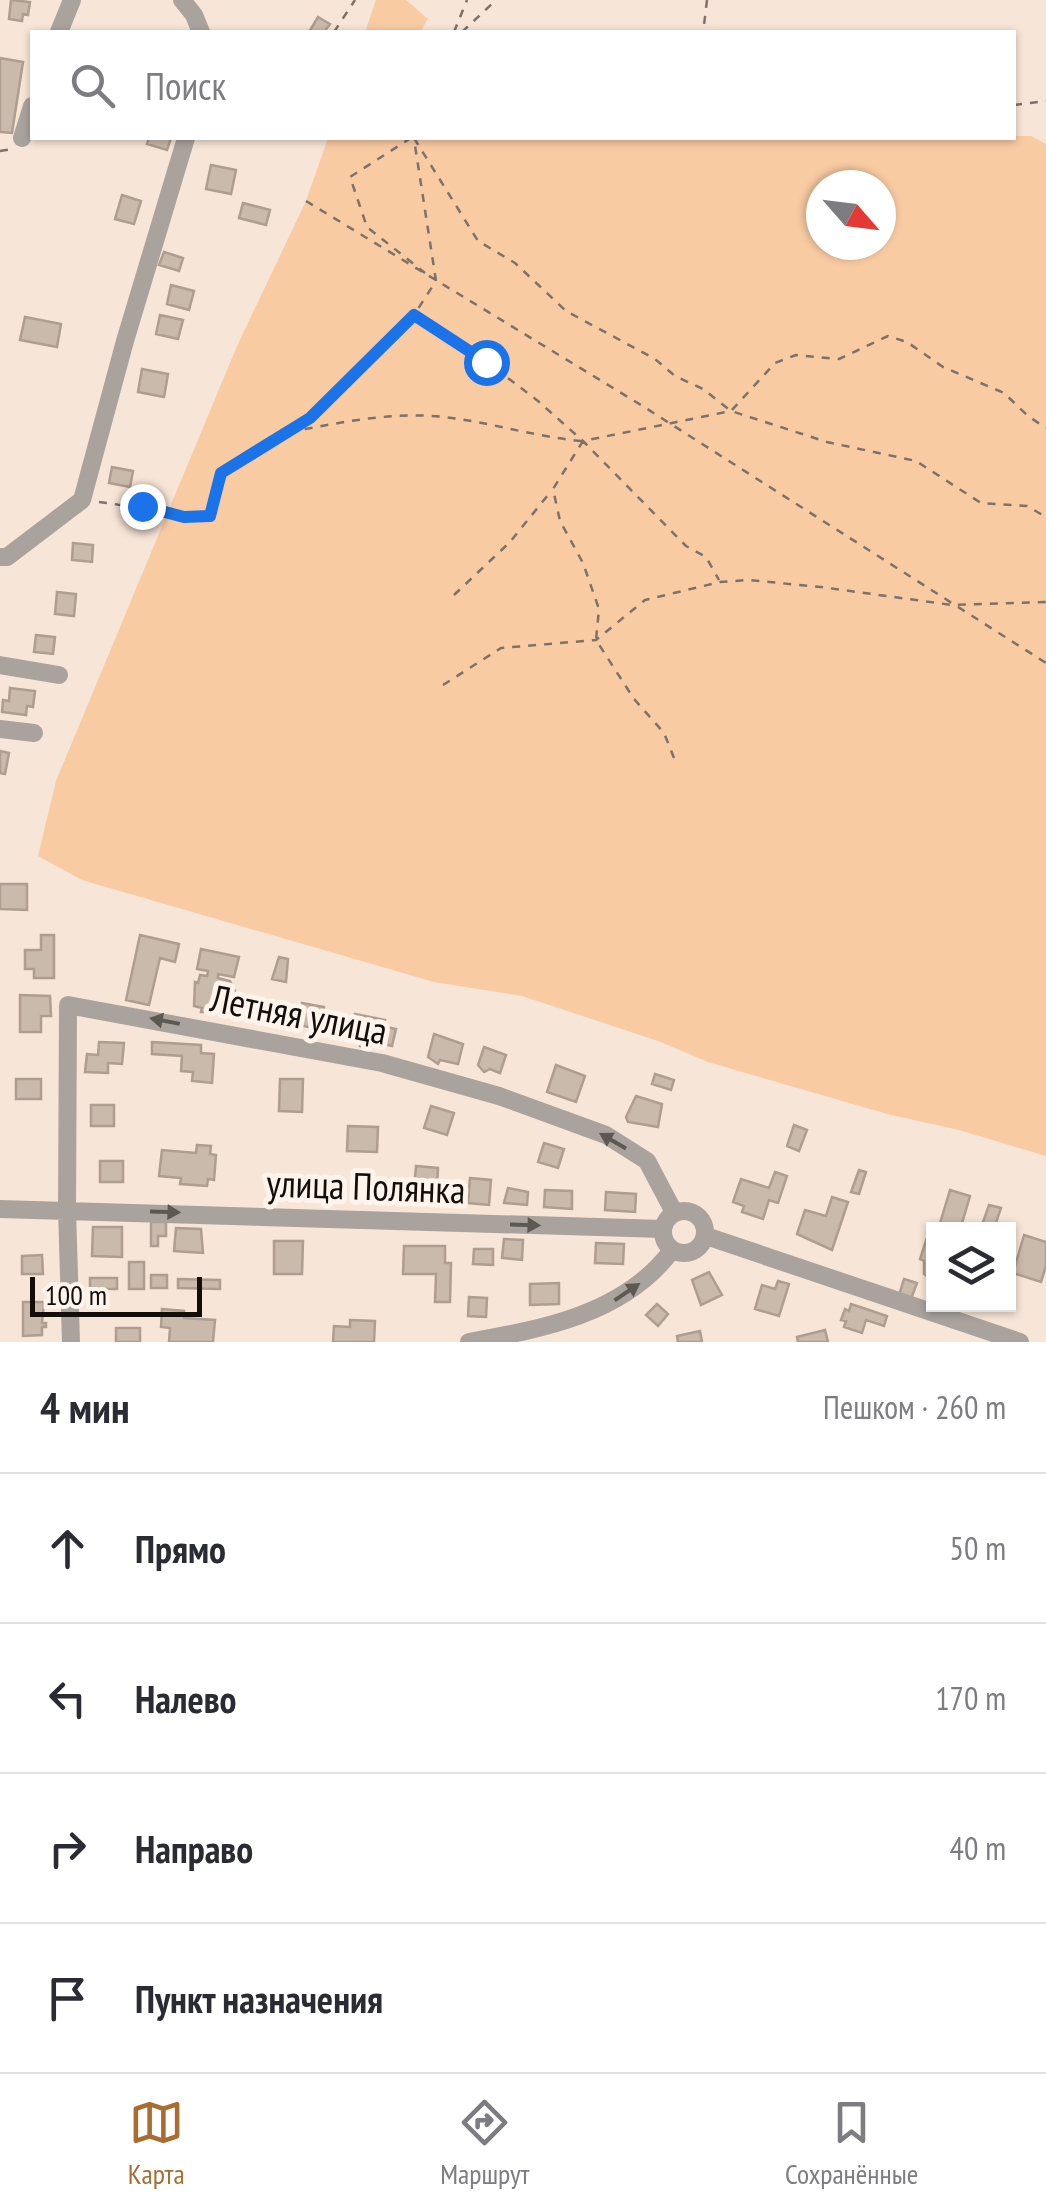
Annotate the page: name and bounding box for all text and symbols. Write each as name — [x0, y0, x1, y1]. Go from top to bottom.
search box — [30, 30, 1016, 140]
icon: search — [65, 58, 120, 113]
text: Поиск — [145, 61, 226, 110]
north arrow — [806, 170, 896, 260]
route start — [464, 340, 510, 386]
route end — [120, 484, 166, 530]
street label: Летняя улица — [206, 972, 392, 1055]
one-way arrow — [149, 1013, 181, 1028]
one-way arrow — [599, 1132, 627, 1150]
street label: улица Полянка — [266, 1158, 466, 1213]
one-way arrow — [149, 1204, 181, 1220]
one-way arrow — [509, 1217, 541, 1233]
map controls — [926, 1222, 1016, 1312]
button: layers — [926, 1222, 1016, 1312]
scale bar — [30, 1272, 202, 1316]
text: 100 m — [45, 1276, 107, 1313]
one-way arrow — [613, 1283, 640, 1301]
text: 4 мин — [40, 1380, 130, 1435]
text: Пешком · 260 m — [823, 1386, 1006, 1428]
icon: ahead — [40, 1521, 95, 1576]
text: Прямо — [135, 1524, 226, 1573]
text: 50 m — [950, 1527, 1006, 1569]
icon: left — [40, 1671, 95, 1726]
text: Налево — [135, 1674, 236, 1723]
text: 170 m — [935, 1677, 1006, 1719]
icon: right — [40, 1821, 95, 1876]
text: Направо — [135, 1824, 253, 1873]
text: 40 m — [950, 1827, 1006, 1869]
icon: arrive — [40, 1971, 95, 2026]
text: Пункт назначения — [135, 1974, 383, 2023]
tab: Карта — [128, 2095, 185, 2192]
tab: Маршрут — [440, 2095, 530, 2192]
tab: Сохранённые — [785, 2095, 918, 2192]

